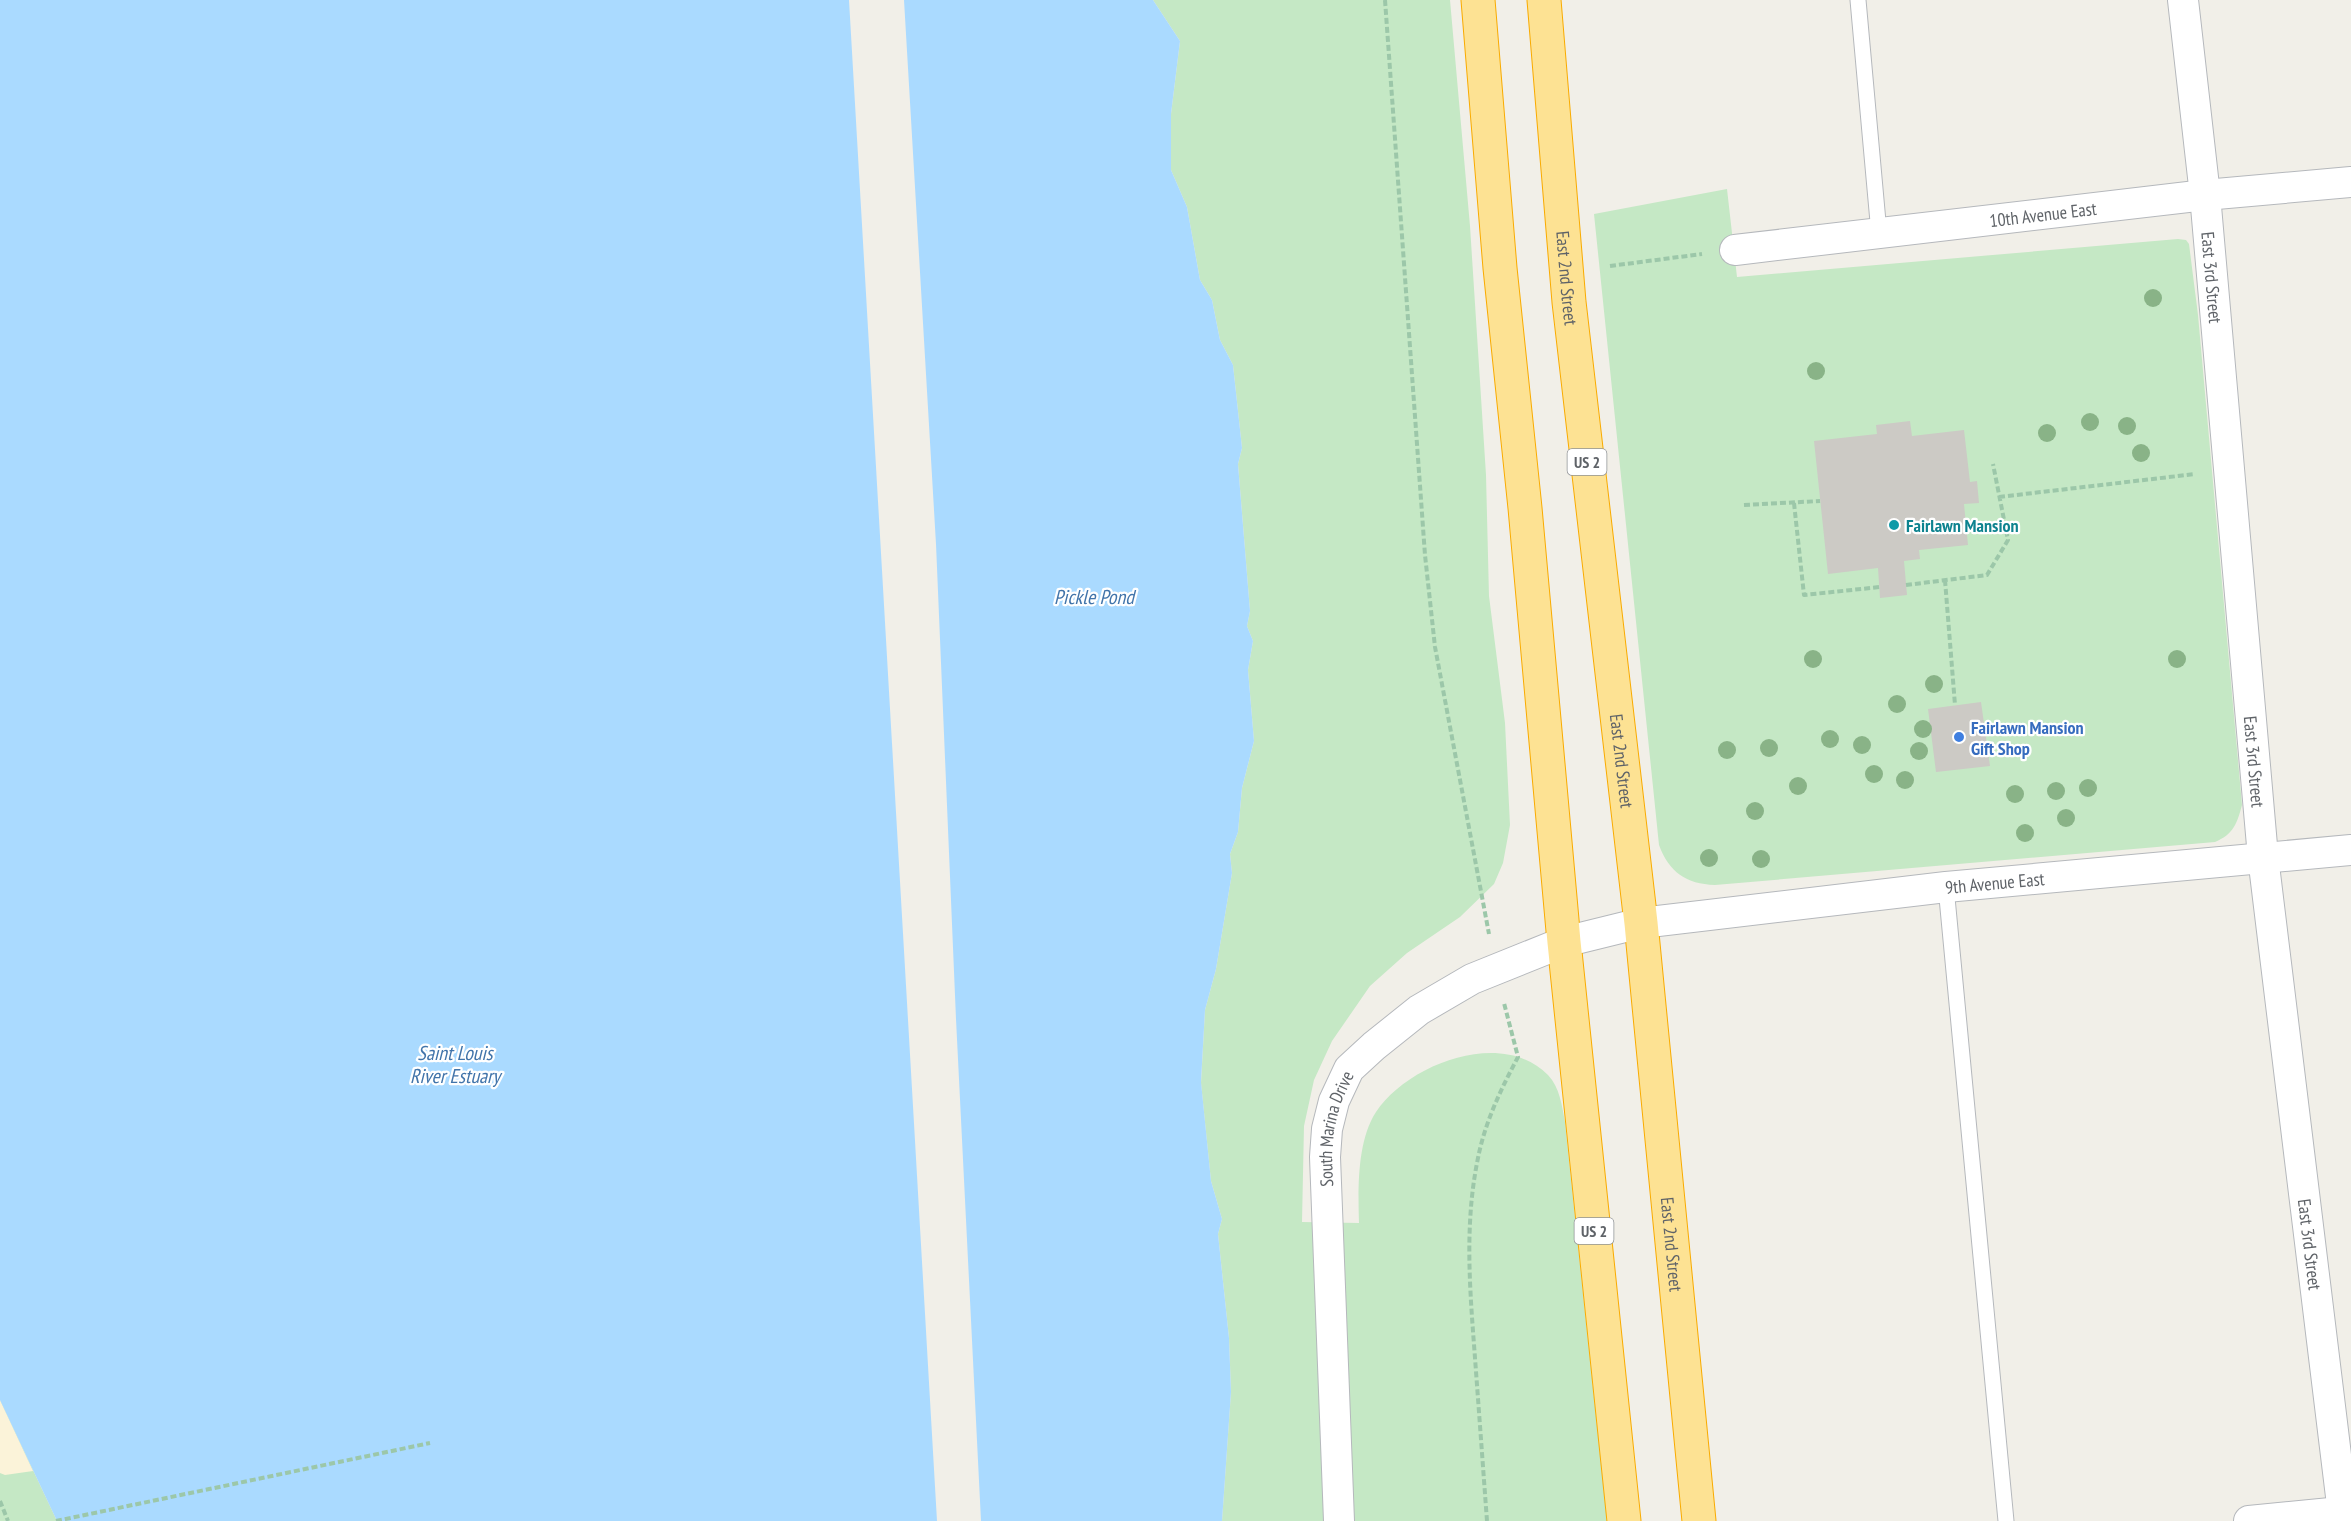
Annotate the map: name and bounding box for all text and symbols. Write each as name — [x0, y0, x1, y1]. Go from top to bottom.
street label: 10th Avenue East — [1988, 196, 2098, 232]
street label: East 2nd Street — [1552, 230, 1583, 327]
street label: East 3rd Street — [2197, 231, 2228, 324]
road number: US 2 — [1568, 449, 1606, 475]
place label: Fairlawn Mansion — [1906, 514, 2019, 537]
marker: Fairlawn Mansion — [1887, 518, 1901, 532]
water label: Pickle Pond — [1054, 584, 1136, 610]
street label: East 2nd Street — [1605, 713, 1639, 809]
street label: East 3rd Street — [2239, 715, 2270, 808]
place label: Fairlawn Mansion Gift Shop — [1971, 716, 2084, 760]
marker: Fairlawn Mansion Gift Shop — [1952, 730, 1966, 744]
street label: 9th Avenue East — [1944, 867, 2045, 899]
water label: Saint Louis River Estuary — [410, 1040, 503, 1089]
street label: South Marina Drive — [1313, 1067, 1358, 1187]
street label: East 2nd Street — [1656, 1196, 1688, 1293]
street label: East 3rd Street — [2293, 1197, 2327, 1291]
road number: US 2 — [1574, 1218, 1614, 1244]

